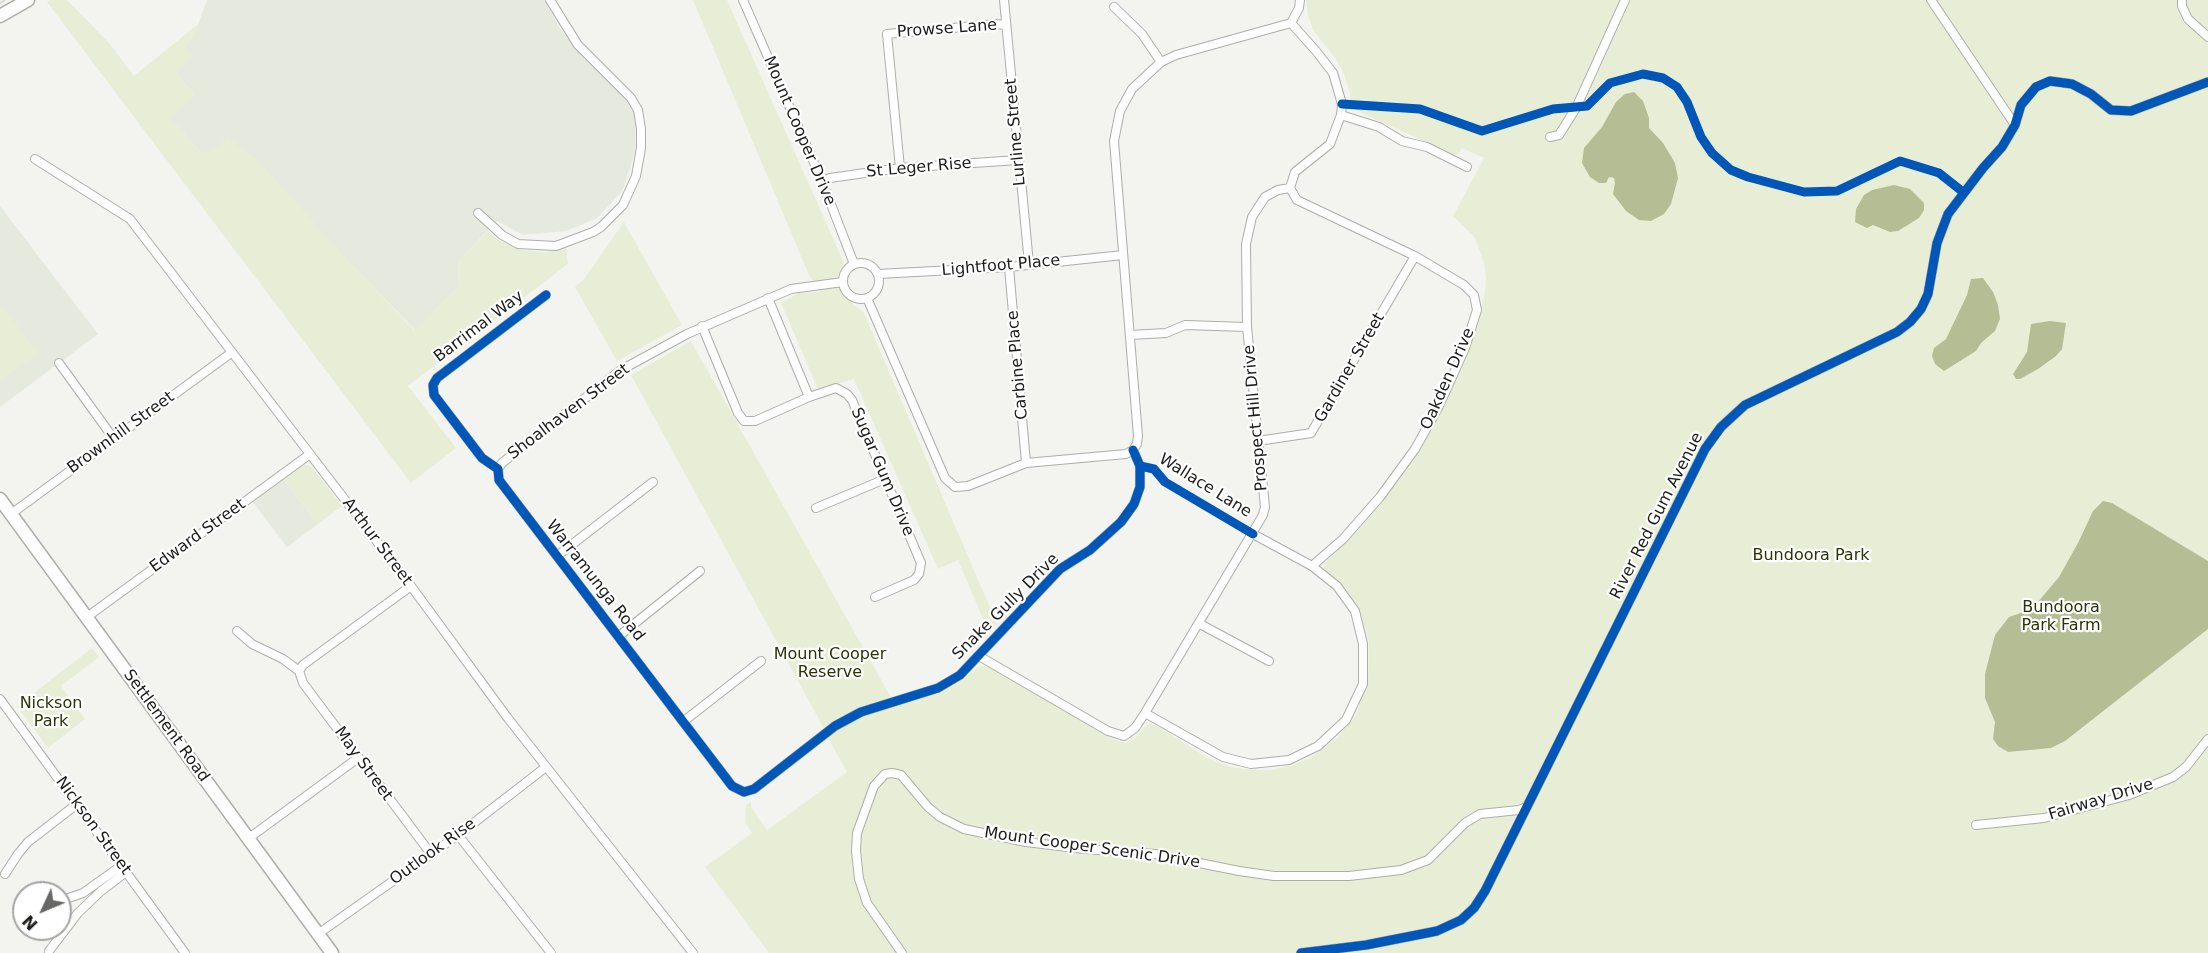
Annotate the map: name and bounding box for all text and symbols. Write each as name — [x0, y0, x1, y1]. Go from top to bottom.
street label: Prowse Lane — [896, 16, 998, 42]
street label: Mount Cooper Drive — [759, 53, 839, 209]
street label: Lurline Street — [1002, 77, 1030, 187]
street label: St Leger Rise — [866, 154, 972, 182]
street label: Lightfoot Place — [941, 251, 1061, 281]
street label: Barrimal Way — [430, 287, 528, 367]
street label: Carbine Place — [1004, 309, 1032, 421]
street label: Gardiner Street — [1311, 310, 1389, 426]
street label: Oakden Drive — [1417, 325, 1479, 433]
street label: Prospect Hill Drive — [1240, 344, 1272, 492]
street label: Shoalhaven Street — [504, 360, 634, 464]
street label: Brownhill Street — [64, 388, 178, 478]
street label: Sugar Gum Drive — [846, 405, 918, 539]
street label: River Red Gum Avenue — [1607, 429, 1707, 603]
street label: Wallace Lane — [1155, 450, 1255, 522]
street label: Edward Street — [147, 495, 249, 577]
street label: Arthur Street — [338, 495, 416, 589]
street label: Warramunga Road — [542, 517, 648, 645]
park label: Bundoora Park — [1752, 546, 1870, 566]
street label: Snake Gully Drive — [949, 550, 1063, 664]
park label: Bundoora Park Farm — [2021, 598, 2101, 636]
park label: Mount Cooper Reserve — [774, 645, 886, 683]
street label: Settlement Road — [119, 666, 213, 786]
park label: Nickson Park — [20, 694, 82, 732]
street label: May Street — [330, 723, 396, 805]
street label: Nickson Street — [51, 773, 135, 879]
street label: Fairway Drive — [2046, 775, 2156, 825]
street label: Outlook Rise — [386, 815, 480, 889]
street label: Mount Cooper Scenic Drive — [983, 823, 1201, 873]
north arrow — [12, 881, 72, 941]
text: N — [19, 911, 42, 934]

